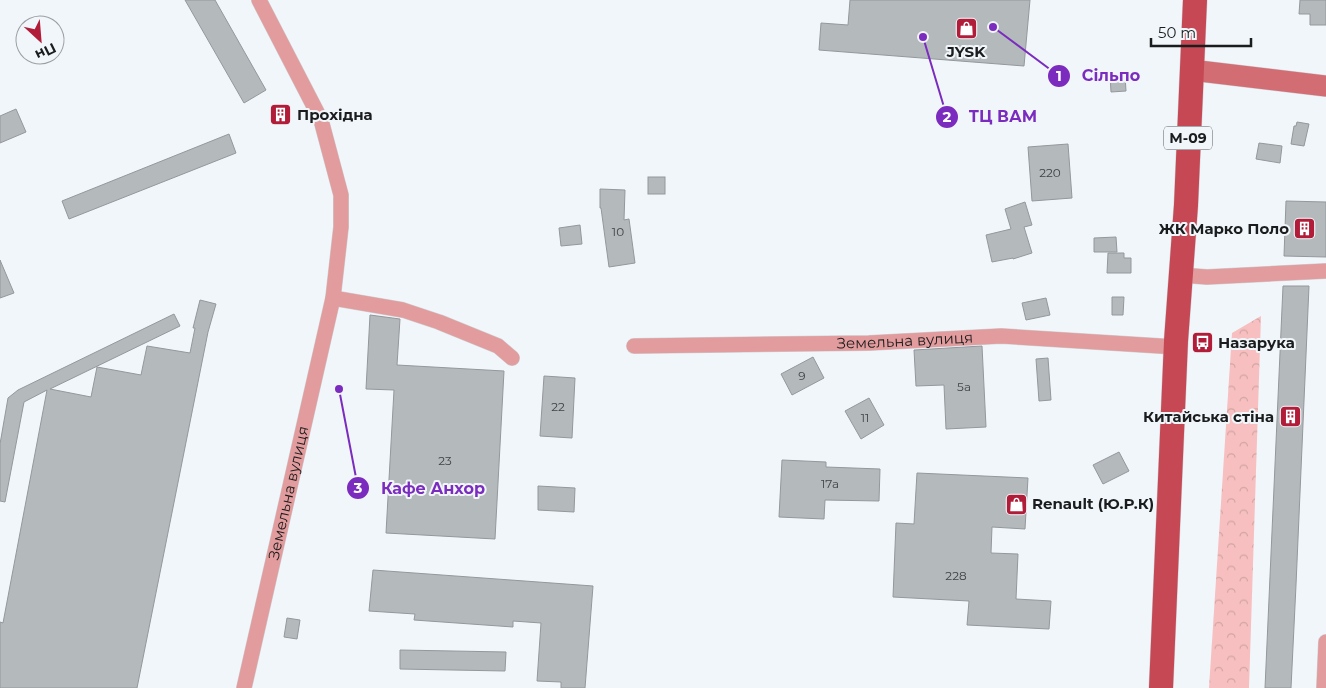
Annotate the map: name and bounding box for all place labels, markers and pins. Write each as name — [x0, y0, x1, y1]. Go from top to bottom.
shop icon: JYSK — [954, 17, 978, 41]
place label: JYSK — [946, 42, 986, 61]
callout: Сільпо — [1047, 60, 1150, 91]
callout: ТЦ ВАМ — [934, 101, 1048, 132]
building icon: Прохідна — [269, 103, 293, 127]
place label: Прохідна — [297, 105, 373, 124]
building icon: ЖК Марко Поло — [1293, 217, 1317, 241]
place label: ЖК Марко Поло — [1159, 219, 1289, 238]
bus stop icon: Назарука — [1190, 331, 1214, 355]
place label: Назарука — [1218, 333, 1295, 352]
building icon: Китайська стіна — [1278, 405, 1302, 429]
place label: Китайська стіна — [1143, 407, 1274, 426]
callout: Кафе Анхор — [346, 473, 495, 504]
shop icon: Renault (Ю.Р.К) — [1004, 492, 1028, 516]
place label: Renault (Ю.Р.К) — [1032, 494, 1154, 513]

